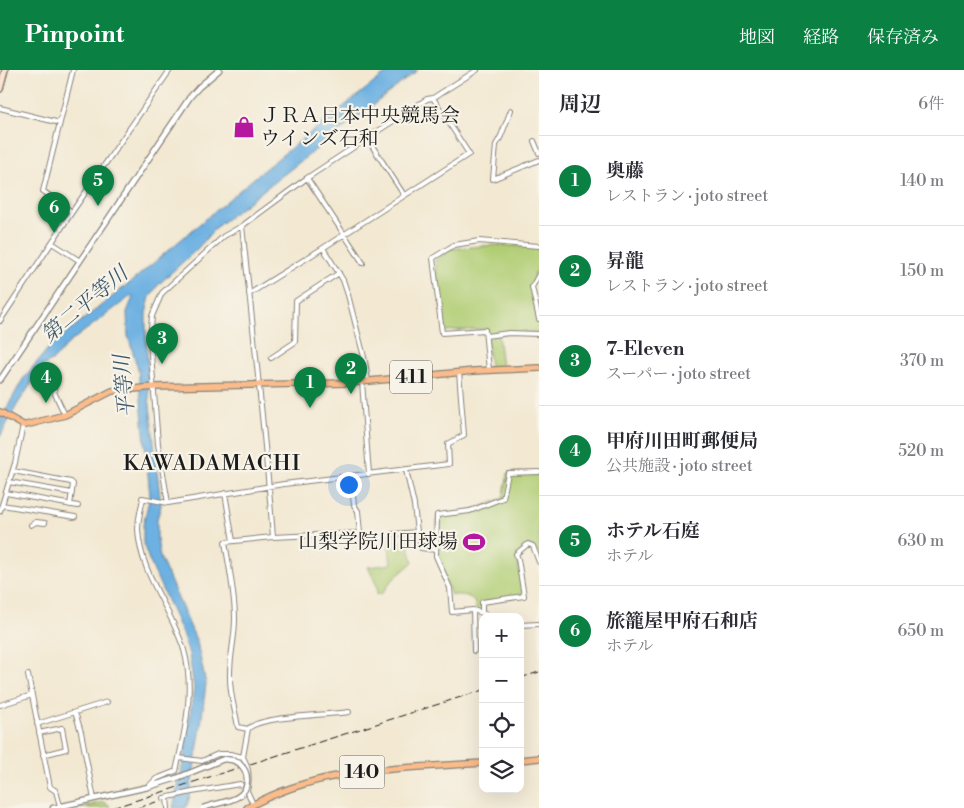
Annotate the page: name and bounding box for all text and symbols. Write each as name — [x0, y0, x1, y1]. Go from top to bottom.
text: Pinpoint — [25, 20, 124, 50]
text: 地図 — [739, 26, 775, 49]
text: 経路 — [803, 26, 839, 49]
text: 保存済み — [867, 26, 939, 49]
text: 周辺 — [559, 92, 601, 118]
text: 6件 — [918, 94, 944, 114]
place label: ＪＲＡ日本中央競馬会 ウインズ石和 — [260, 104, 460, 152]
shop icon: ＪＲＡ日本中央競馬会 ウインズ石和 — [231, 114, 257, 140]
text: 奥藤 — [606, 159, 644, 183]
pin: 5 — [82, 165, 114, 206]
text: 1 — [571, 171, 579, 191]
text: 140 m — [900, 171, 944, 191]
text: レストラン · joto street — [606, 186, 768, 206]
pin: 6 — [38, 192, 70, 233]
text: 昇龍 — [606, 249, 644, 273]
water label: 第二平等川 — [36, 260, 135, 349]
text: 2 — [570, 261, 580, 281]
text: 150 m — [900, 261, 944, 281]
text: レストラン · joto street — [606, 276, 768, 296]
pin: 3 — [146, 323, 178, 364]
text: 7-Eleven — [606, 337, 684, 361]
water label: 平等川 — [109, 351, 141, 419]
text: 3 — [570, 351, 580, 371]
text: 370 m — [900, 351, 944, 371]
pin: 2 — [335, 353, 367, 394]
road number: 411 — [390, 360, 432, 394]
pin: 4 — [30, 362, 62, 403]
text: スーパー · joto street — [606, 364, 751, 384]
pin: 1 — [294, 367, 326, 408]
text: 甲府川田町郵便局 — [606, 429, 758, 453]
text: 4 — [570, 441, 580, 461]
text: 520 m — [898, 441, 944, 461]
district label: KAWADAMACHI — [123, 450, 301, 477]
text: 公共施設 · joto street — [606, 456, 753, 476]
your location — [336, 472, 362, 498]
text: ホテル石庭 — [606, 519, 700, 543]
sports icon: 山梨学院川田球場 — [461, 529, 487, 555]
place label: 山梨学院川田球場 — [298, 530, 458, 555]
text: 5 — [570, 531, 580, 551]
text: 630 m — [898, 531, 944, 551]
text: ホテル — [606, 546, 653, 566]
text: 旅籠屋甲府石和店 — [606, 609, 758, 633]
map controls — [479, 613, 524, 793]
button: + — [479, 613, 524, 658]
text: 6 — [570, 621, 580, 641]
text: 650 m — [898, 621, 944, 641]
text: ホテル — [606, 636, 653, 656]
button: − — [479, 658, 524, 703]
button: locate — [479, 703, 524, 748]
button: layers — [479, 748, 524, 793]
road number: 140 — [340, 756, 384, 789]

